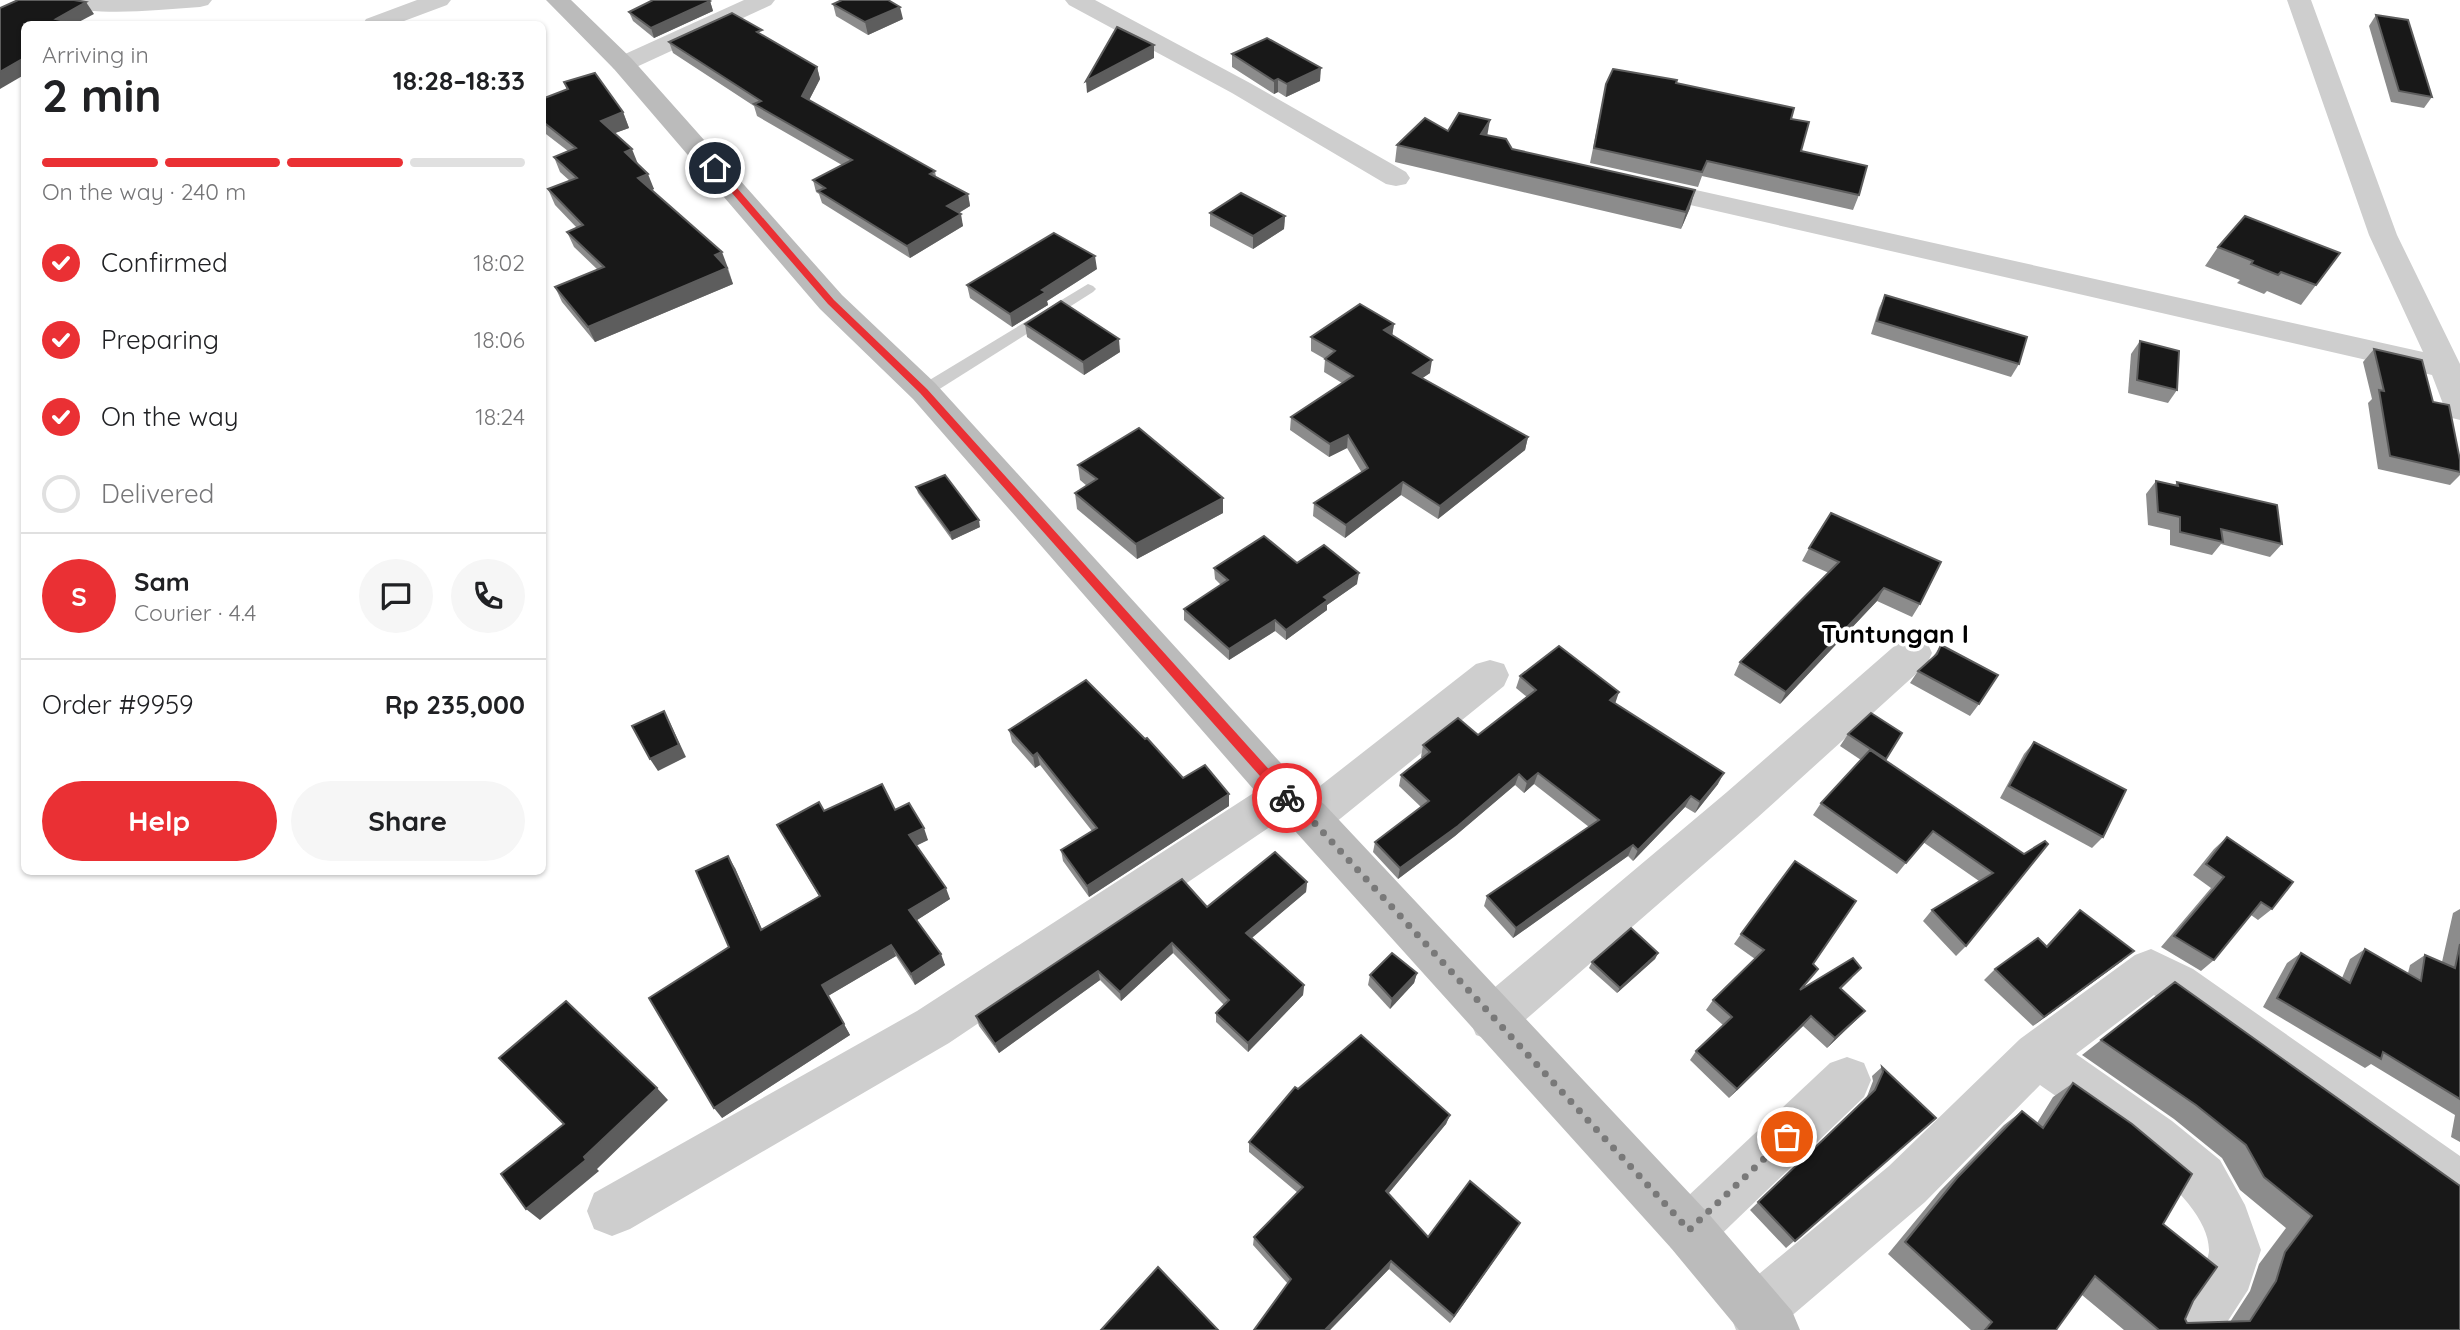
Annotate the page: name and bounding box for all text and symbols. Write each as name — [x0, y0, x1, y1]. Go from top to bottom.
text: Arriving in — [42, 40, 149, 69]
text: 18:28–18:33 — [393, 64, 525, 97]
text: 2 min — [42, 66, 162, 124]
pin — [685, 138, 745, 198]
icon: home — [696, 149, 734, 187]
text: On the way · 240 m — [42, 177, 246, 206]
icon: check — [42, 244, 80, 282]
text: Confirmed — [101, 246, 228, 279]
text: 18:02 — [473, 248, 525, 277]
icon: check — [42, 321, 80, 359]
text: Preparing — [101, 323, 219, 356]
text: 18:06 — [474, 325, 525, 354]
icon: check — [42, 398, 80, 436]
text: On the way — [101, 400, 239, 433]
text: 18:24 — [475, 402, 525, 431]
text: Delivered — [101, 477, 214, 510]
button: chat — [359, 559, 433, 633]
button: phone — [451, 559, 525, 633]
text: Sam — [134, 565, 190, 598]
text: S — [71, 580, 87, 613]
text: Courier · 4.4 — [134, 598, 256, 627]
district label: Tuntungan I — [1821, 617, 1969, 650]
text: Order #9959 — [42, 688, 194, 721]
text: Rp 235,000 — [385, 688, 525, 721]
courier — [1252, 763, 1322, 833]
icon: bike — [1268, 779, 1306, 817]
button: Help — [42, 781, 277, 861]
button: Share — [291, 781, 525, 861]
pin — [1757, 1107, 1817, 1167]
icon: bag — [1768, 1118, 1806, 1156]

